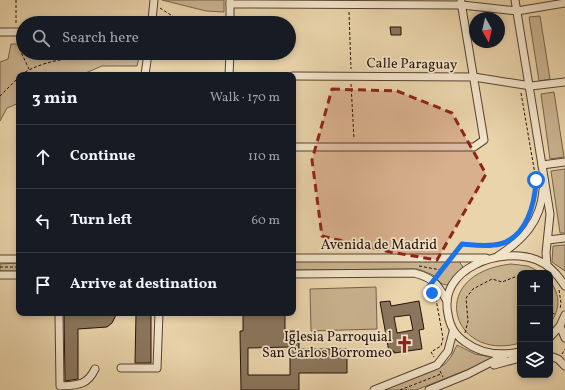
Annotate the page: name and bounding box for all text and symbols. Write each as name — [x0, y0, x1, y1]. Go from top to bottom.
north arrow — [469, 12, 505, 48]
search box — [16, 16, 296, 60]
icon: search — [30, 27, 52, 49]
text: Search here — [62, 28, 139, 49]
street label: Calle Paraguay — [366, 54, 458, 75]
text: 3 min — [32, 87, 78, 110]
text: Walk · 170 m — [210, 89, 280, 107]
icon: ahead — [32, 146, 54, 168]
text: Continue — [70, 146, 135, 167]
text: 110 m — [248, 148, 280, 166]
route start — [527, 171, 545, 189]
icon: left — [32, 210, 54, 232]
text: Turn left — [70, 210, 132, 231]
text: 60 m — [252, 212, 280, 230]
street label: Avenida de Madrid — [321, 236, 437, 255]
map controls — [517, 270, 553, 378]
button: + — [517, 270, 553, 306]
icon: arrive — [32, 274, 54, 296]
text: Arrive at destination — [70, 274, 217, 295]
route end — [423, 284, 441, 302]
button: − — [517, 306, 553, 342]
place label: Iglesia Parroquial San Carlos Borromeo — [262, 328, 392, 363]
church icon: Iglesia Parroquial San Carlos Borromeo — [395, 334, 415, 354]
button: layers — [517, 342, 553, 378]

